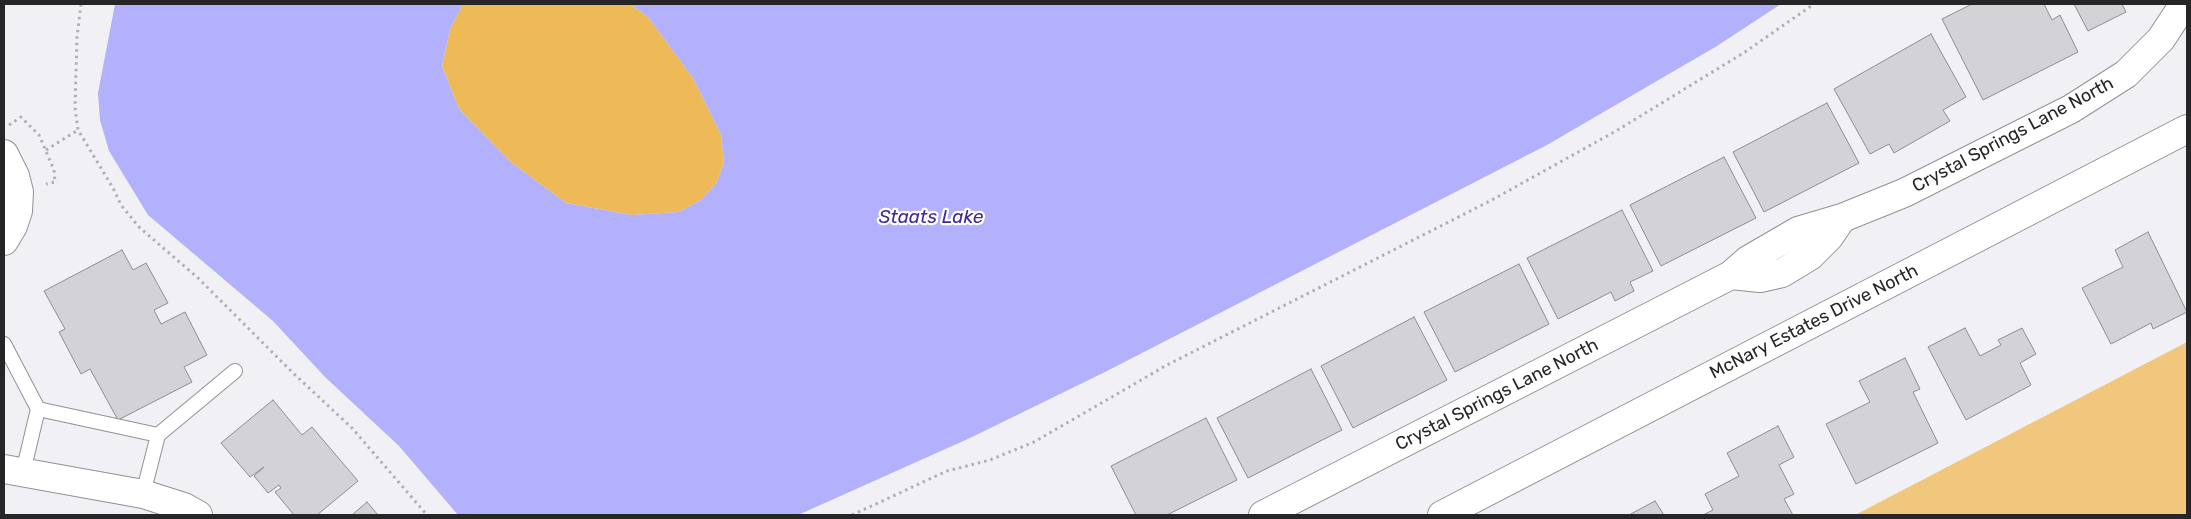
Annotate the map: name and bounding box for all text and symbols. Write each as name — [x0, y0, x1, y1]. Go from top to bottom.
street label: Crystal Springs Lane North — [1909, 73, 2117, 197]
water label: Staats Lake — [879, 207, 983, 229]
street label: McNary Estates Drive North — [1706, 260, 1922, 384]
street label: Crystal Springs Lane North — [1392, 334, 1602, 456]

